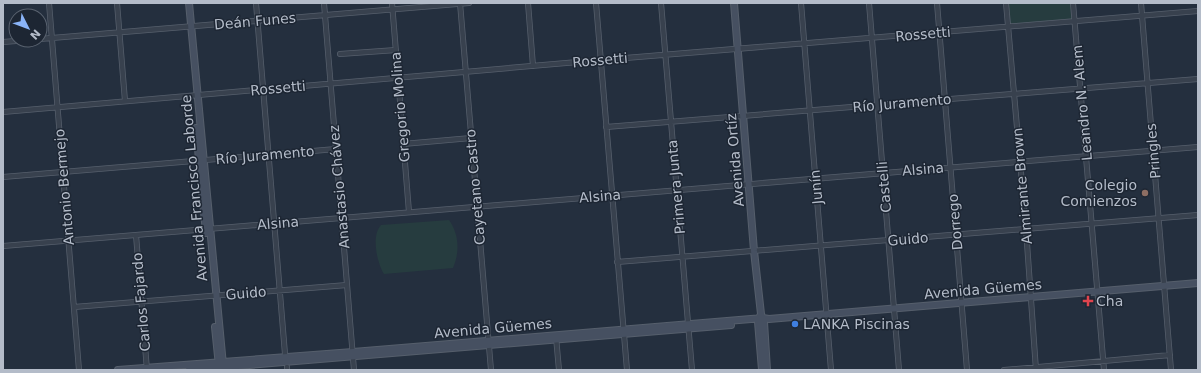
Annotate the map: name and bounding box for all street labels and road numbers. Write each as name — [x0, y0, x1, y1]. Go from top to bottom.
street label: Deán Funes — [213, 9, 297, 33]
street label: Rossetti — [895, 24, 951, 44]
street label: Leandro N. Alem — [1069, 44, 1095, 162]
street label: Rossetti — [572, 50, 628, 70]
street label: Gregorio Molina — [387, 51, 413, 163]
street label: Rossetti — [250, 78, 306, 98]
street label: Río Juramento — [852, 91, 952, 115]
street label: Avenida Francisco Laborde — [178, 94, 210, 282]
street label: Avenida Ortíz — [723, 113, 747, 207]
street label: Pringles — [1143, 123, 1163, 179]
street label: Anastasio Chávez — [326, 124, 352, 250]
street label: Almirante Brown — [1009, 127, 1035, 245]
street label: Antonio Bermejo — [51, 128, 77, 246]
street label: Cayetano Castro — [462, 128, 488, 246]
street label: Primera Junta — [664, 139, 688, 235]
street label: Río Juramento — [215, 143, 315, 167]
street label: Alsina — [901, 159, 945, 179]
street label: Castelli — [874, 161, 894, 213]
street label: Junín — [807, 169, 826, 206]
street label: Alsina — [578, 186, 622, 206]
street label: Dorrego — [945, 193, 965, 251]
street label: Alsina — [256, 213, 300, 233]
street label: Guido — [887, 229, 929, 249]
street label: Carlos Fajardo — [129, 252, 153, 352]
street label: Avenida Güemes — [923, 276, 1043, 302]
street label: Guido — [225, 283, 267, 303]
street label: Avenida Güemes — [433, 315, 553, 341]

